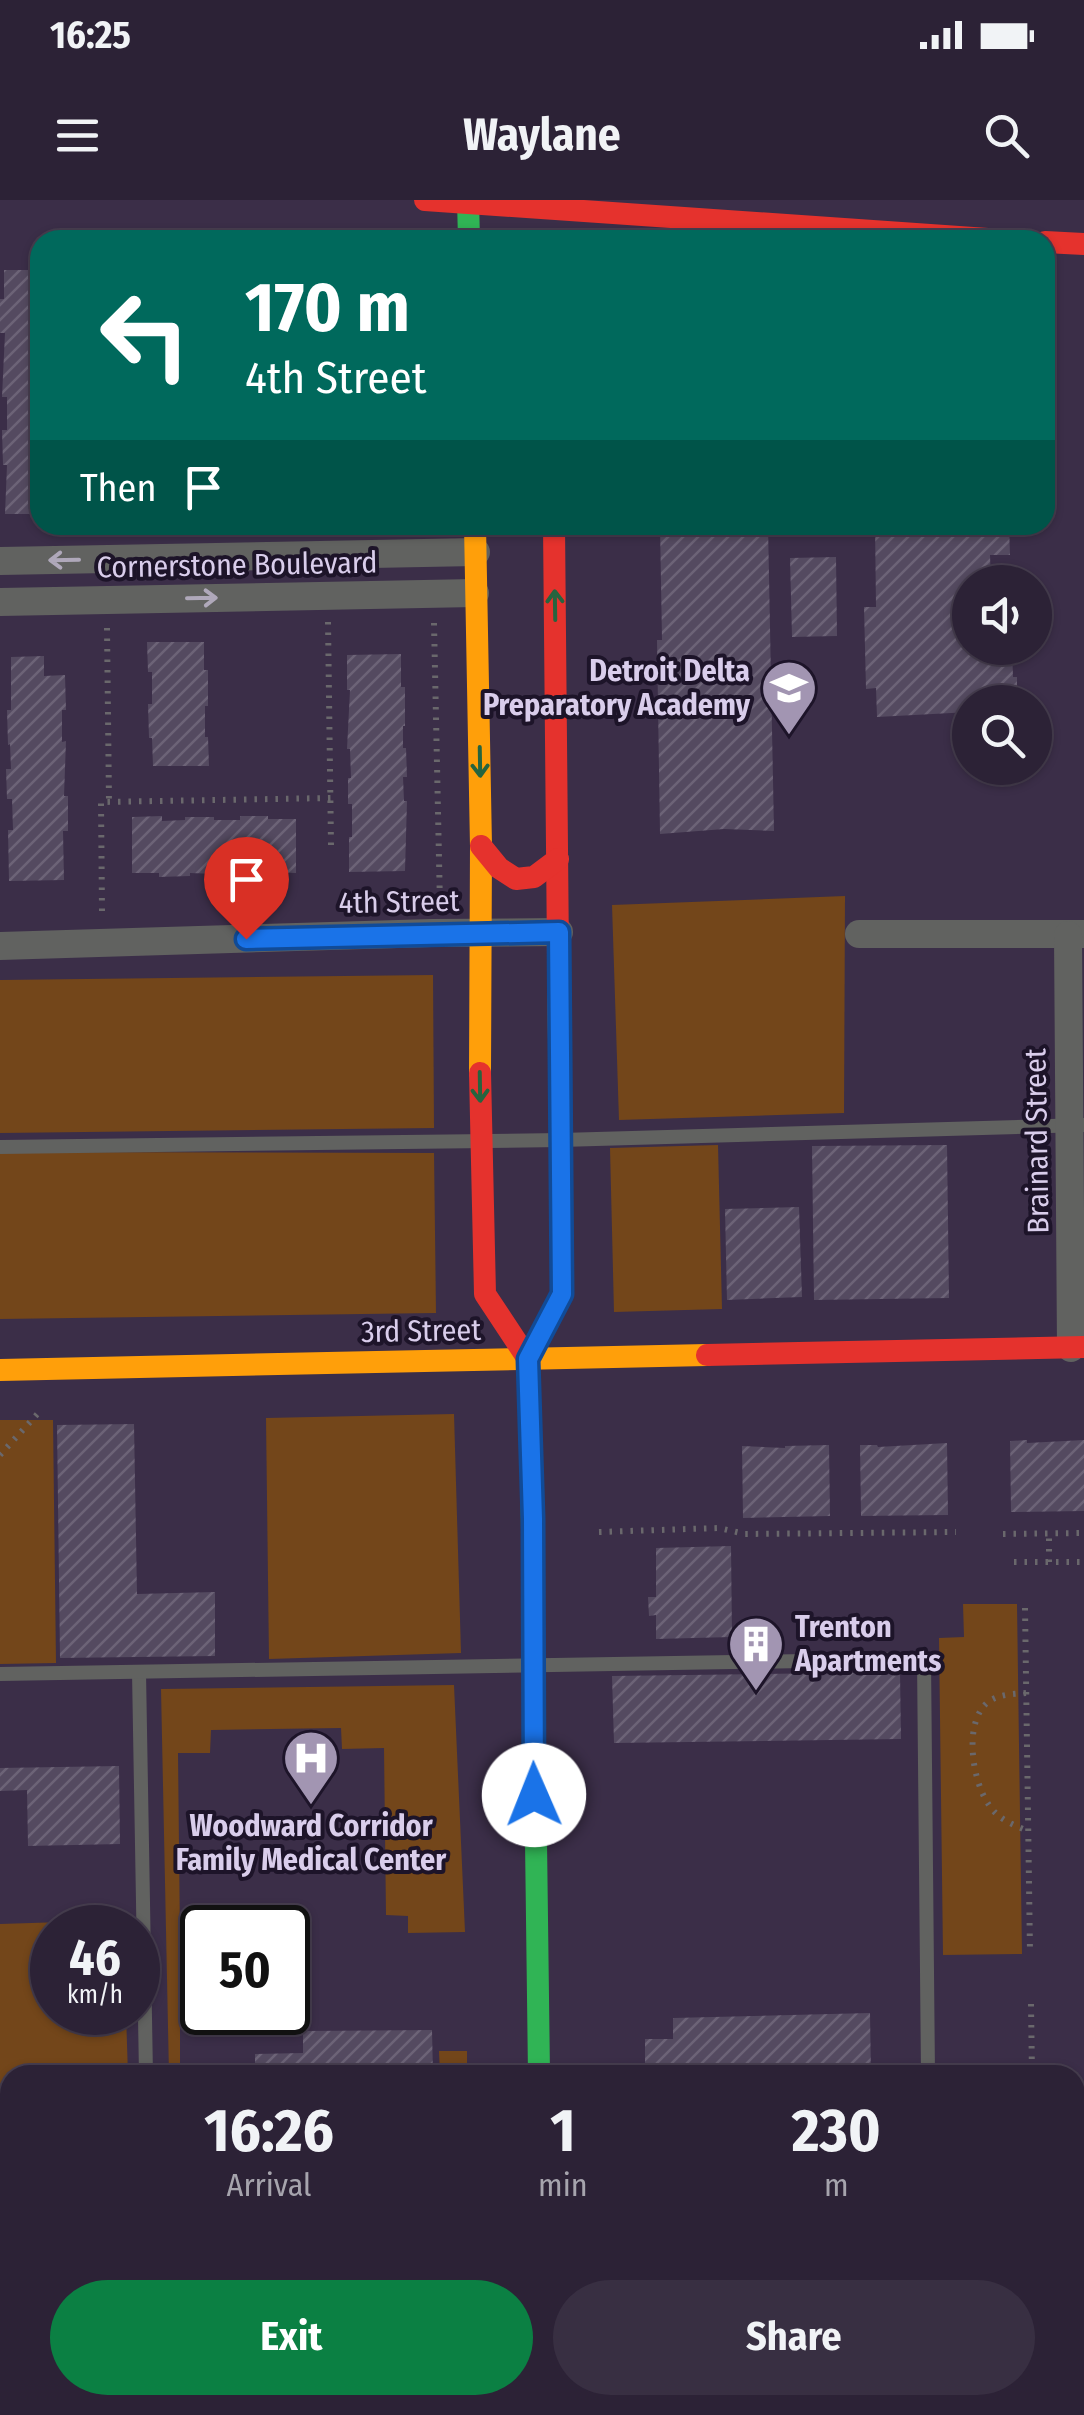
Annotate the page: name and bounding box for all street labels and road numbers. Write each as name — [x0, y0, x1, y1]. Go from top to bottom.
street label: Cornerstone Boulevard — [96, 545, 378, 585]
street label: 4th Street — [338, 883, 460, 921]
street label: Brainard Street — [1017, 1048, 1057, 1234]
street label: 3rd Street — [361, 1312, 482, 1350]

